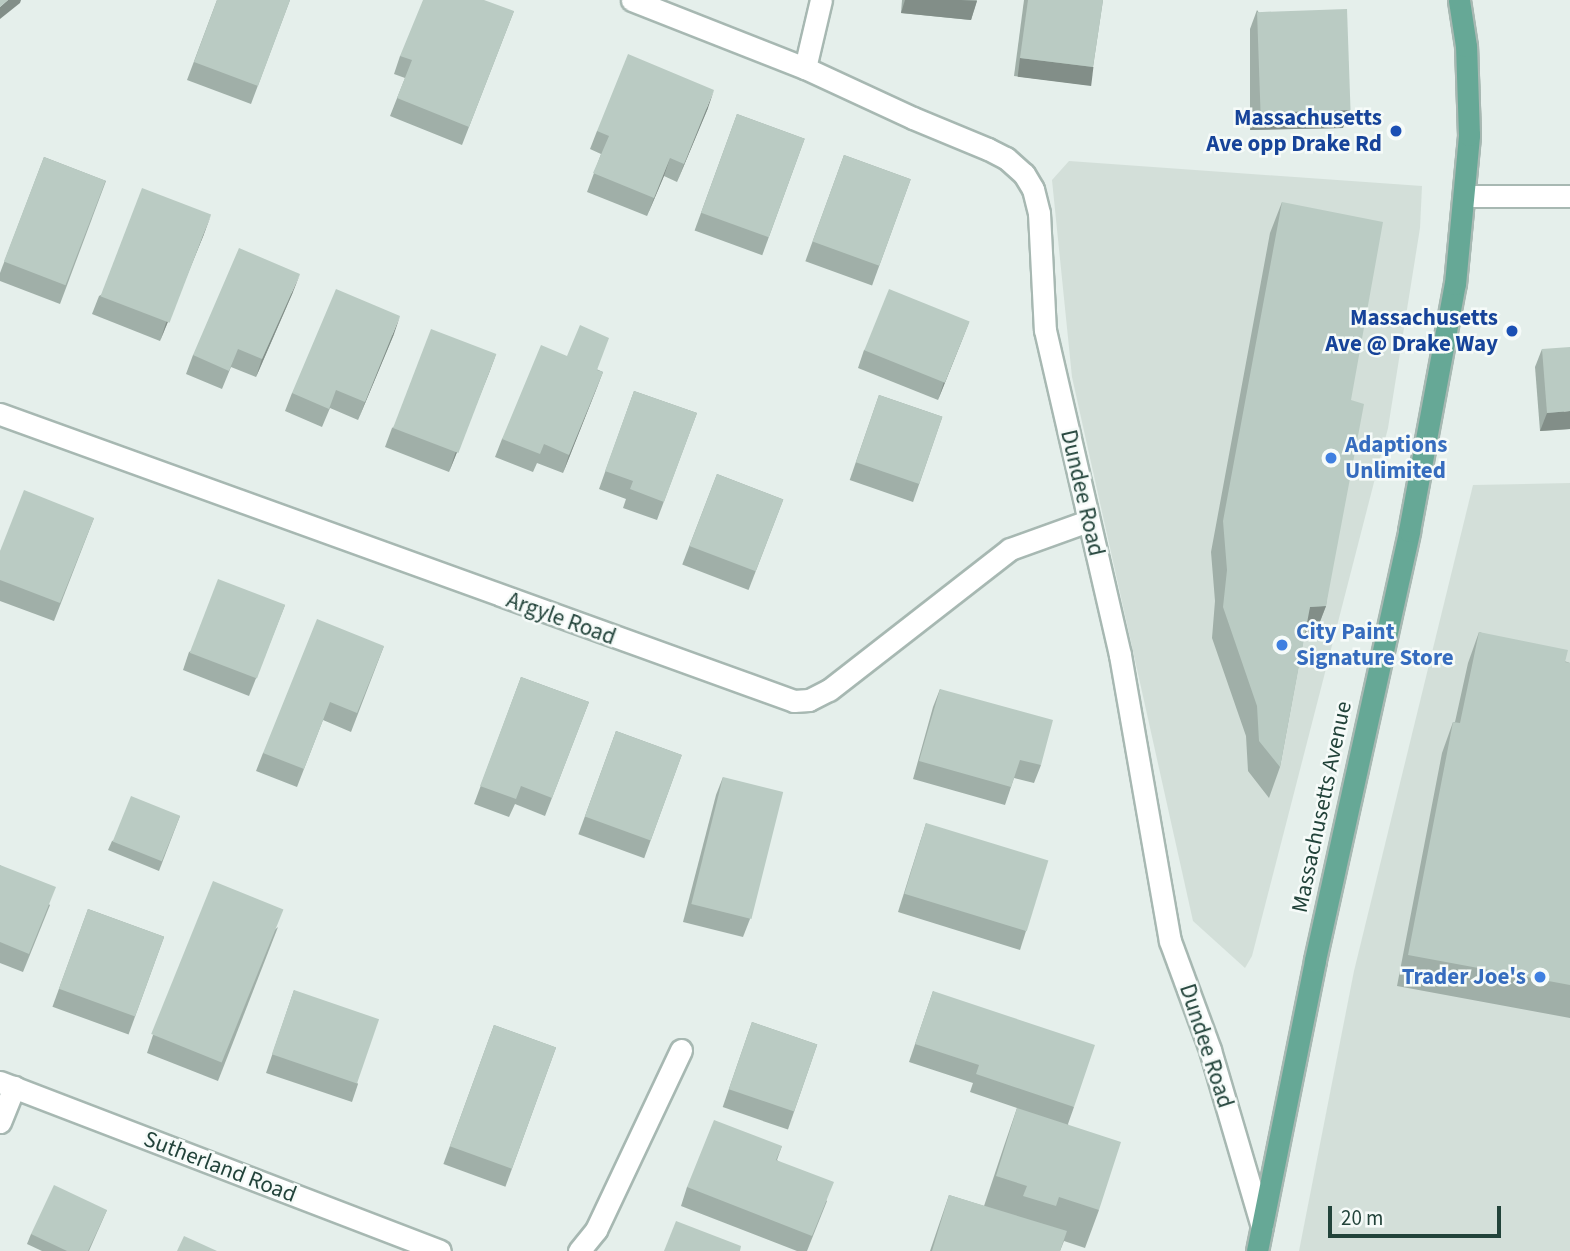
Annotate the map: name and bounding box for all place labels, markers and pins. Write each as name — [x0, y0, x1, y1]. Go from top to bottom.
place label: Massachusetts Ave opp Drake Rd — [1206, 104, 1382, 158]
marker: Massachusetts Ave opp Drake Rd — [1388, 123, 1404, 139]
place label: Massachusetts Ave @ Drake Way — [1325, 304, 1498, 358]
marker: Massachusetts Ave @ Drake Way — [1504, 323, 1520, 339]
place label: Adaptions Unlimited — [1345, 431, 1447, 485]
marker: Adaptions Unlimited — [1323, 450, 1339, 466]
place label: City Paint Signature Store — [1296, 618, 1454, 672]
marker: City Paint Signature Store — [1274, 637, 1290, 653]
place label: Trader Joe's — [1402, 963, 1526, 991]
marker: Trader Joe's — [1532, 969, 1548, 985]

